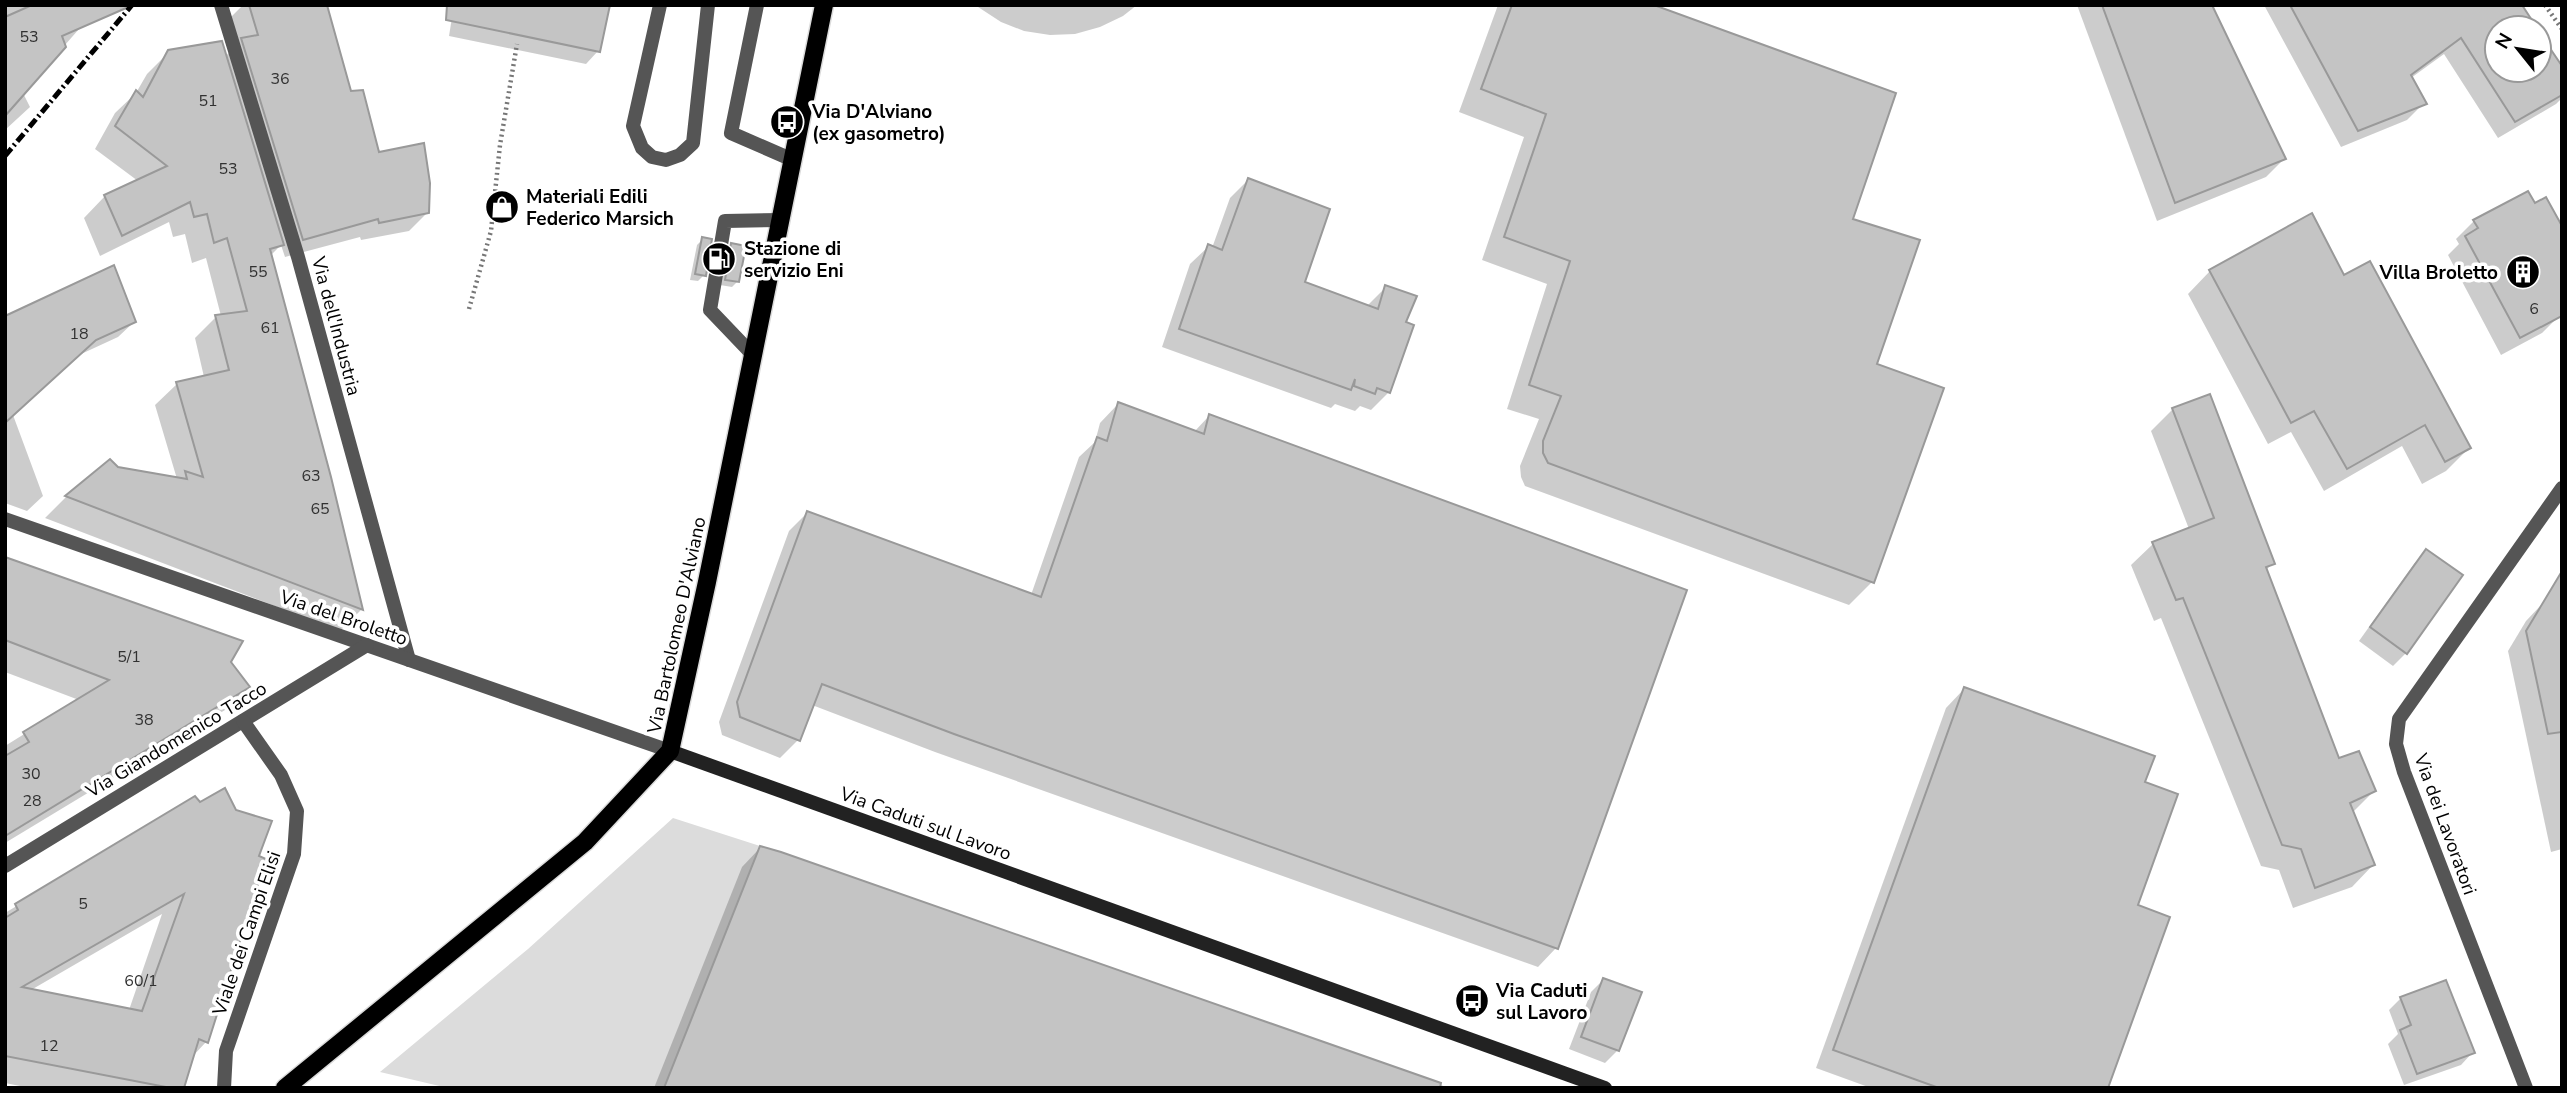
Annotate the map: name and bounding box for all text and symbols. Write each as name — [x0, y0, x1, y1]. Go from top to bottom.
north arrow — [2483, 14, 2553, 84]
house number: 53 — [19, 26, 39, 48]
text: N — [2489, 28, 2519, 54]
house number: 36 — [270, 68, 290, 90]
house number: 51 — [198, 90, 218, 112]
place label: Via D'Alviano (ex gasometro) — [811, 99, 946, 147]
bus stop icon: Via D'Alviano (ex gasometro) — [768, 103, 806, 141]
house number: 53 — [218, 158, 238, 180]
place label: Materiali Edili Federico Marsich — [526, 184, 674, 232]
shop icon: Materiali Edili Federico Marsich — [483, 188, 521, 226]
place label: Stazione di servizio Eni — [744, 236, 844, 284]
fuel station icon: Stazione di servizio Eni — [700, 240, 738, 278]
street label: Via dell'Industria — [305, 253, 367, 399]
building icon: Villa Broletto — [2504, 253, 2542, 291]
place label: Villa Broletto — [2379, 260, 2498, 286]
house number: 55 — [248, 261, 268, 283]
house number: 6 — [2529, 298, 2539, 320]
house number: 61 — [260, 317, 280, 339]
house number: 18 — [69, 323, 89, 345]
house number: 63 — [301, 465, 321, 487]
house number: 65 — [310, 498, 330, 520]
street label: Via Bartolomeo D'Alviano — [641, 514, 713, 737]
street label: Via del Broletto — [275, 584, 411, 652]
house number: 5/1 — [117, 646, 141, 668]
street label: Via Giandomenico Tacco — [80, 676, 272, 805]
house number: 38 — [134, 709, 154, 731]
street label: Via dei Lavoratori — [2407, 749, 2483, 899]
house number: 30 — [21, 763, 41, 785]
street label: Via Caduti sul Lavoro — [835, 780, 1015, 867]
house number: 28 — [22, 790, 42, 812]
street label: Viale dei Campi Elisi — [206, 848, 287, 1020]
house number: 5 — [78, 893, 88, 915]
house number: 60/1 — [124, 970, 158, 992]
place label: Via Caduti sul Lavoro — [1495, 978, 1588, 1026]
bus stop icon: Via Caduti sul Lavoro — [1453, 982, 1491, 1020]
house number: 12 — [39, 1035, 59, 1057]

